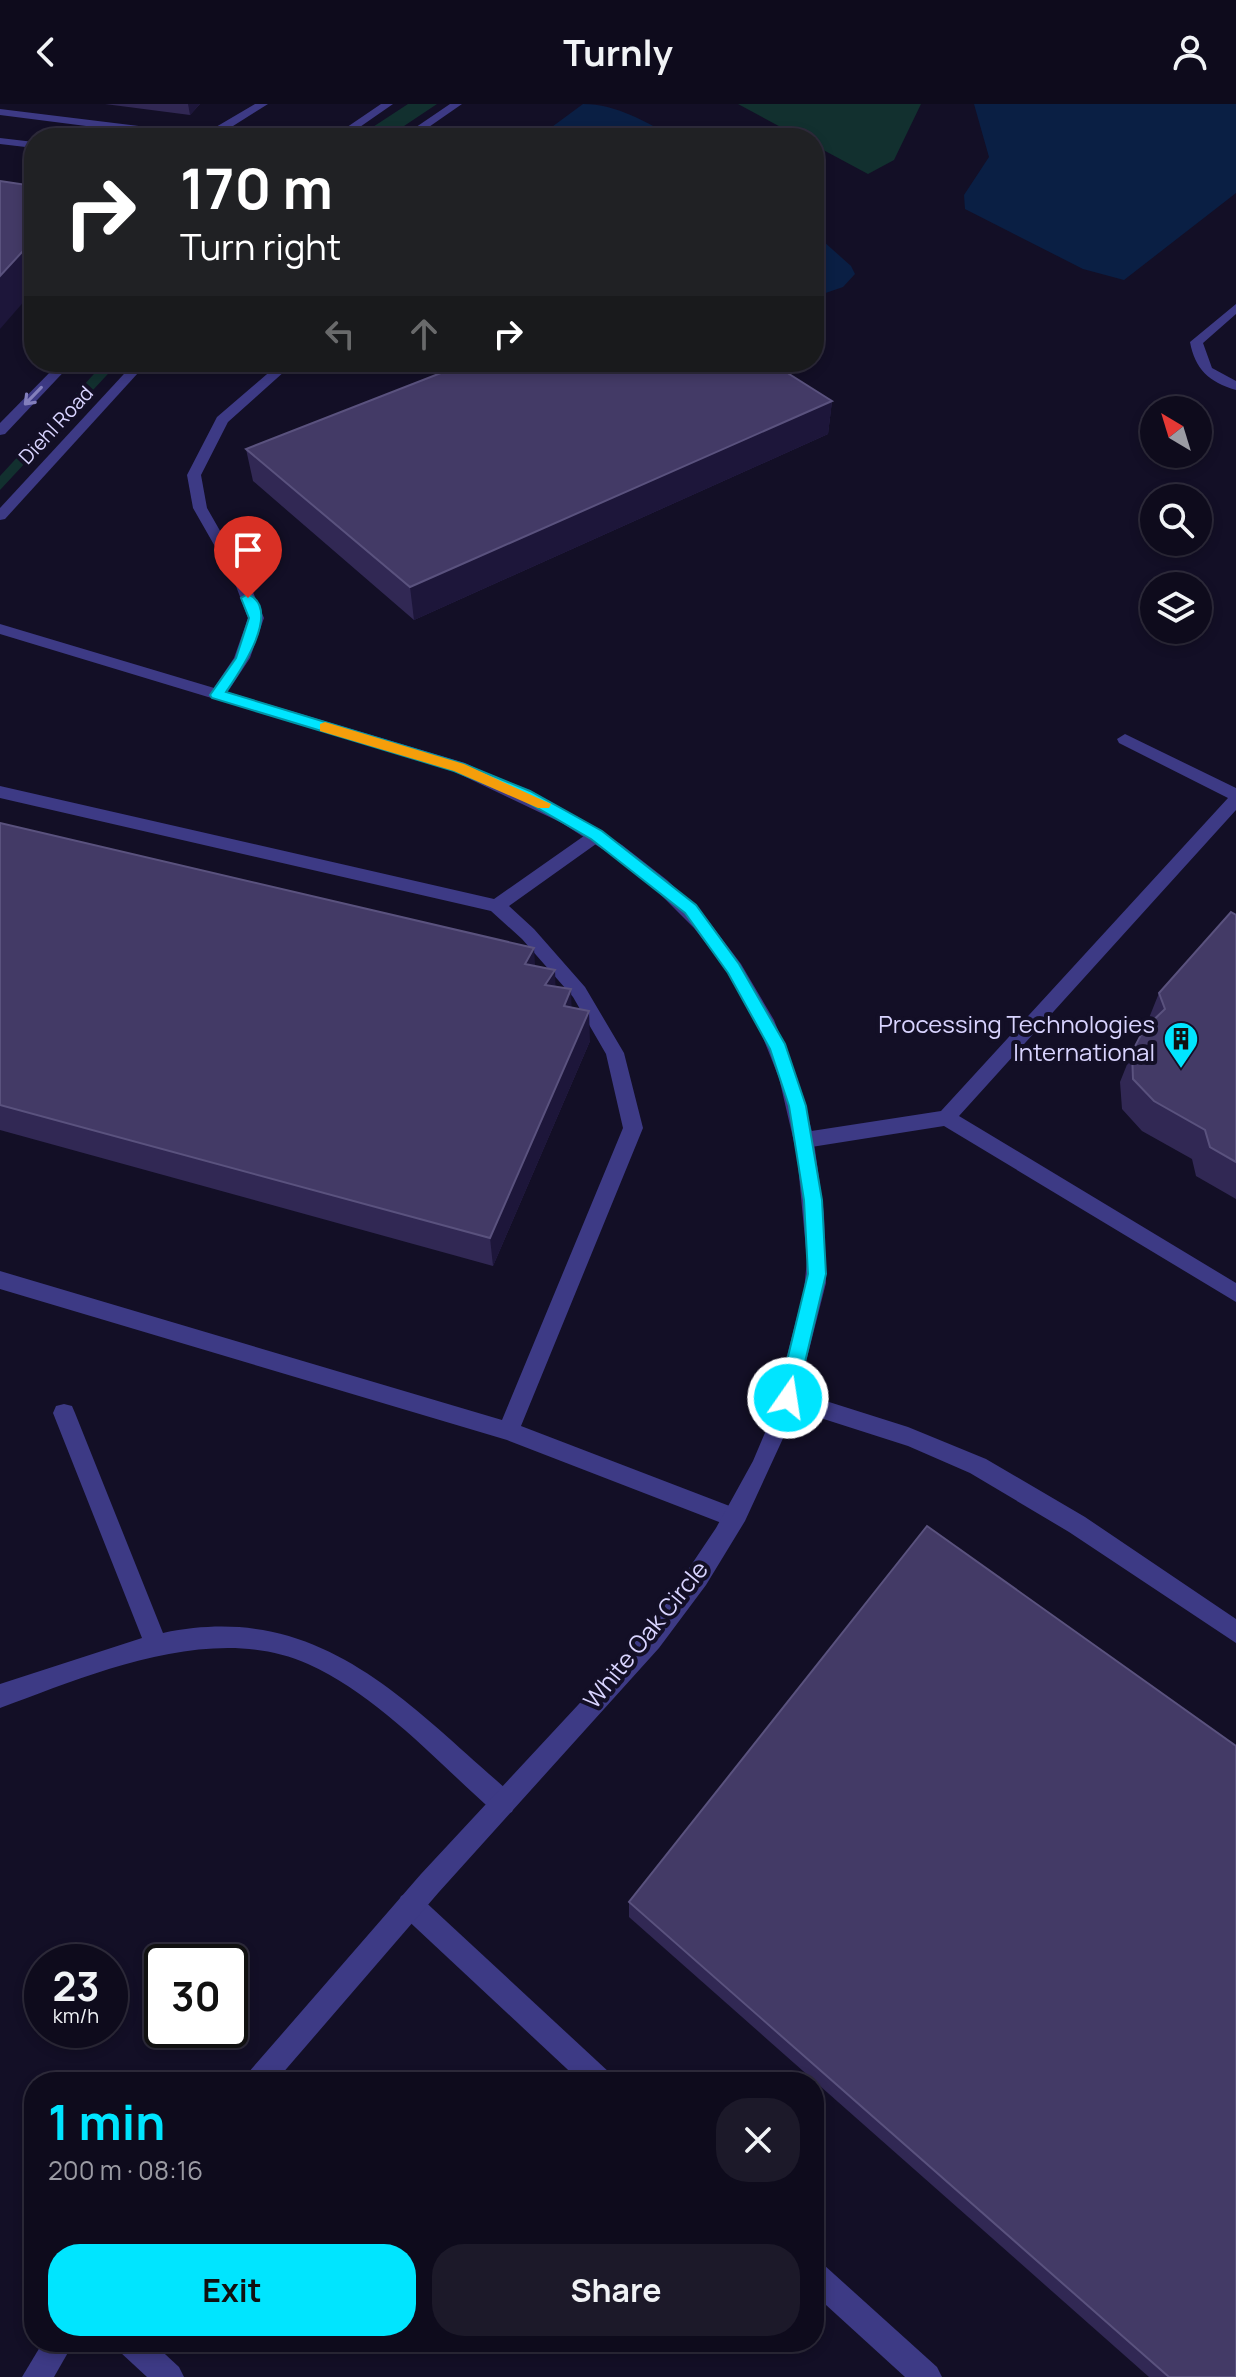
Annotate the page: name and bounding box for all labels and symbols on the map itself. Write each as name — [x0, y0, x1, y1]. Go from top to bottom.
street label: Diehl Road — [12, 380, 99, 470]
one-way arrow — [24, 386, 43, 405]
north arrow — [1140, 396, 1212, 468]
pin — [214, 516, 282, 598]
place label: Processing Technologies International — [878, 1007, 1155, 1068]
building icon: Processing Technologies International — [1162, 1020, 1200, 1070]
position arrow — [746, 1356, 830, 1440]
street label: White Oak Circle — [575, 1553, 715, 1715]
speed limit sign: 30 — [144, 1944, 248, 2048]

